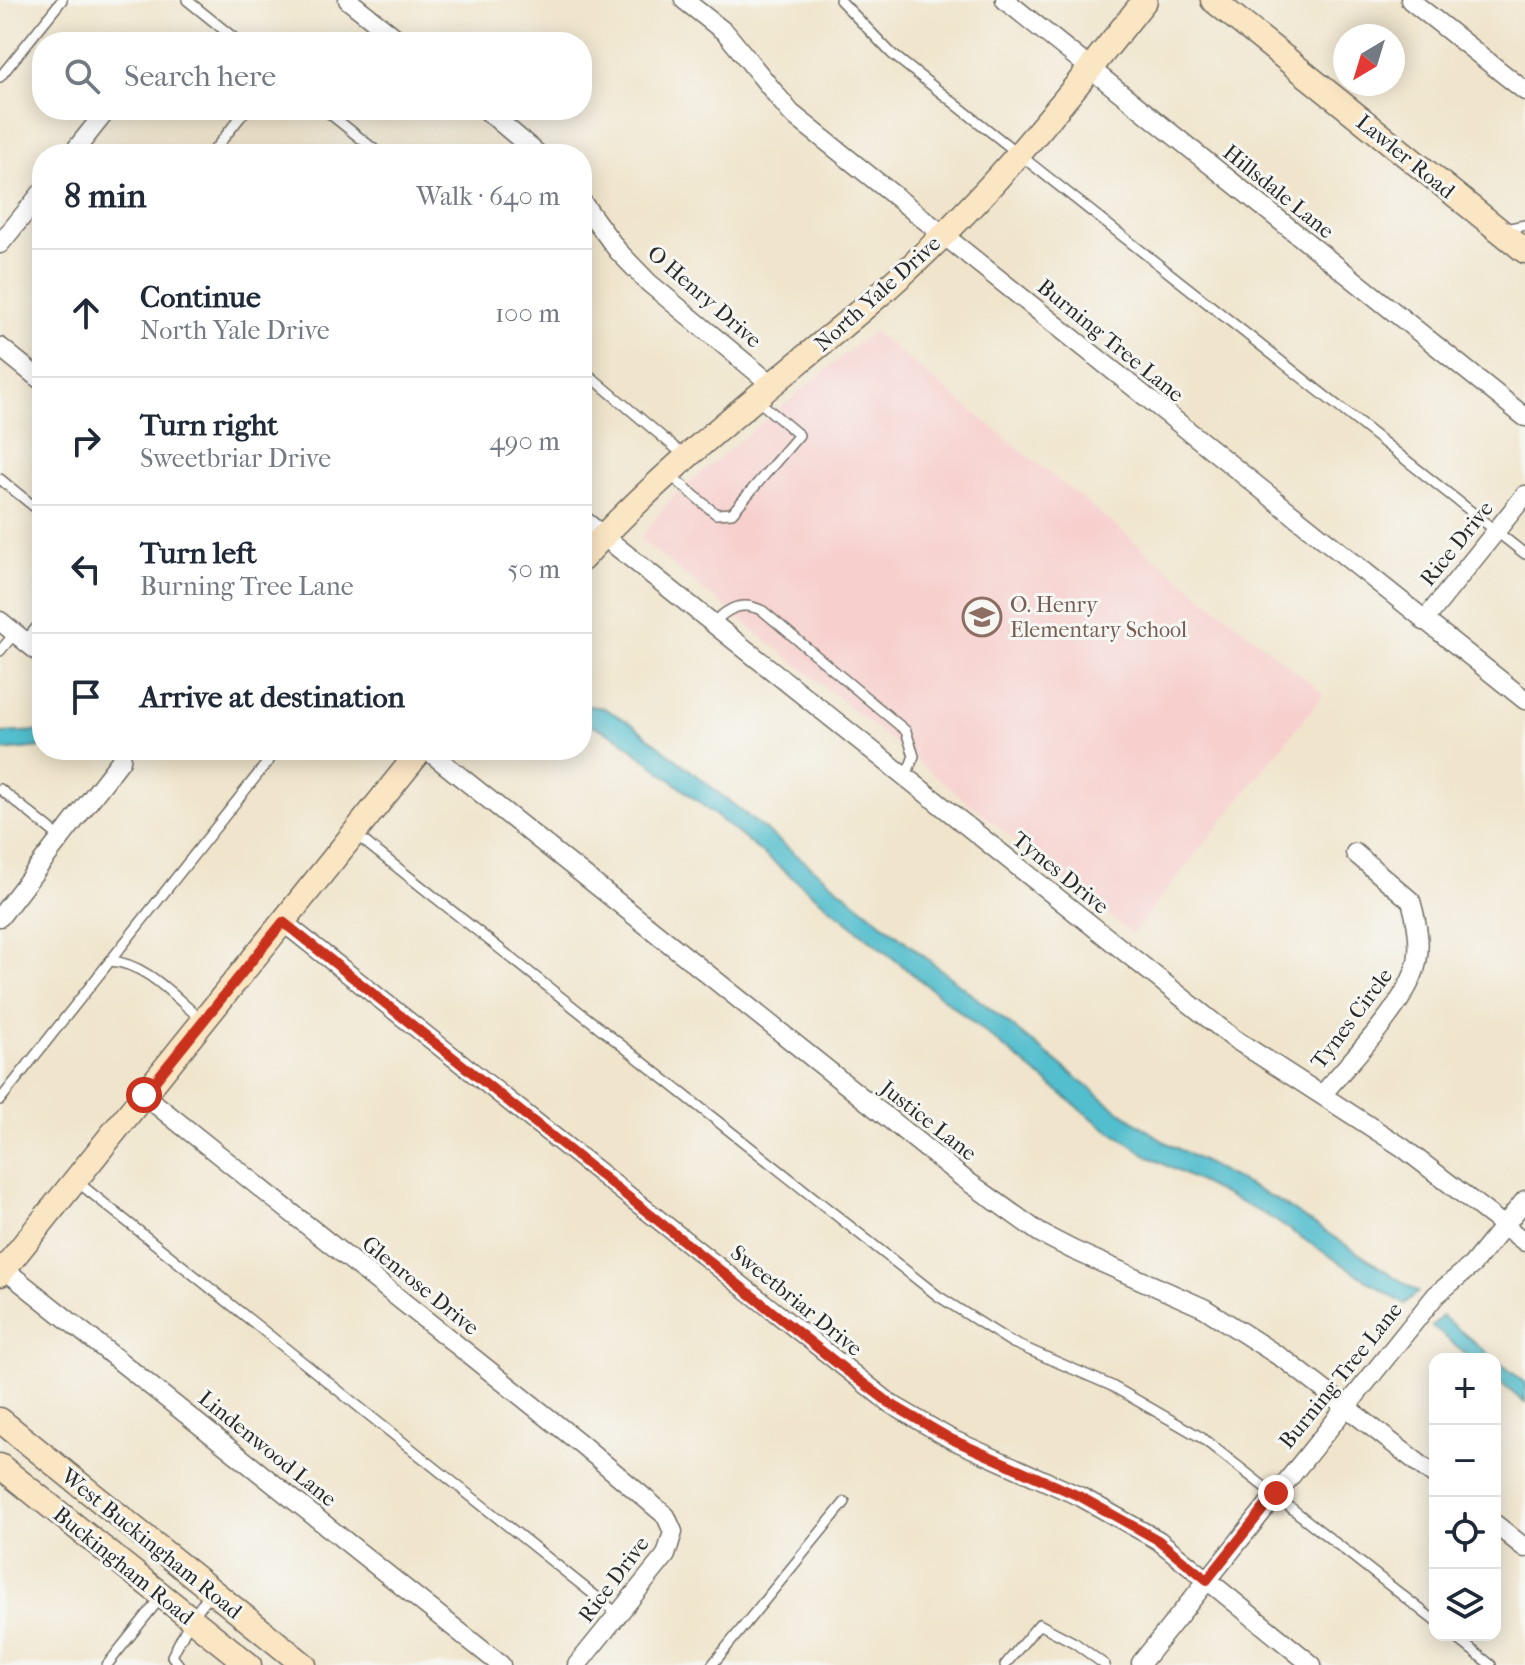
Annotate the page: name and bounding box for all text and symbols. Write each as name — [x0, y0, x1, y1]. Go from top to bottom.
north arrow — [1333, 24, 1405, 96]
search box — [32, 32, 592, 120]
icon: search — [60, 54, 104, 98]
text: Search here — [124, 59, 276, 94]
street label: Lawler Road — [1351, 109, 1461, 205]
street label: Hillsdale Lane — [1218, 139, 1339, 244]
text: 8 min — [64, 176, 146, 216]
text: Walk · 640 m — [416, 181, 560, 212]
street label: North Yale Drive — [809, 230, 946, 357]
street label: O Henry Drive — [642, 240, 767, 353]
street label: Burning Tree Lane — [1032, 274, 1189, 408]
text: Continue — [140, 280, 261, 315]
icon: ahead — [64, 291, 108, 335]
text: 100 m — [495, 298, 560, 329]
text: North Yale Drive — [140, 315, 330, 346]
text: Turn right — [140, 408, 278, 443]
icon: right — [64, 419, 108, 463]
text: 490 m — [489, 426, 560, 457]
text: Sweetbriar Drive — [140, 443, 331, 474]
street label: Rice Drive — [1415, 496, 1499, 591]
text: Turn left — [140, 536, 257, 571]
icon: left — [64, 547, 108, 591]
text: 50 m — [507, 554, 560, 585]
text: Burning Tree Lane — [140, 571, 354, 602]
place label: O. Henry Elementary School — [1010, 592, 1187, 643]
school or university icon: O. Henry Elementary School — [961, 596, 1003, 638]
icon: arrive — [64, 675, 108, 719]
text: Arrive at destination — [140, 680, 405, 715]
street label: Tynes Drive — [1007, 826, 1114, 920]
street label: Tynes Circle — [1306, 963, 1398, 1074]
street label: Justice Lane — [873, 1074, 982, 1167]
route start — [126, 1077, 162, 1113]
street label: Glenrose Drive — [357, 1231, 484, 1341]
street label: Sweetbriar Drive — [725, 1240, 867, 1362]
street label: Burning Tree Lane — [1274, 1297, 1408, 1454]
map controls — [1429, 1353, 1501, 1641]
button: + — [1429, 1353, 1501, 1425]
street label: Lindenwood Lane — [193, 1385, 342, 1512]
button: − — [1429, 1425, 1501, 1497]
street label: West Buckingham Road — [56, 1462, 248, 1624]
route end — [1258, 1475, 1294, 1511]
button: locate — [1429, 1497, 1501, 1569]
street label: Buckingham Road — [48, 1500, 200, 1630]
street label: Rice Drive — [573, 1531, 655, 1628]
button: layers — [1429, 1569, 1501, 1641]

